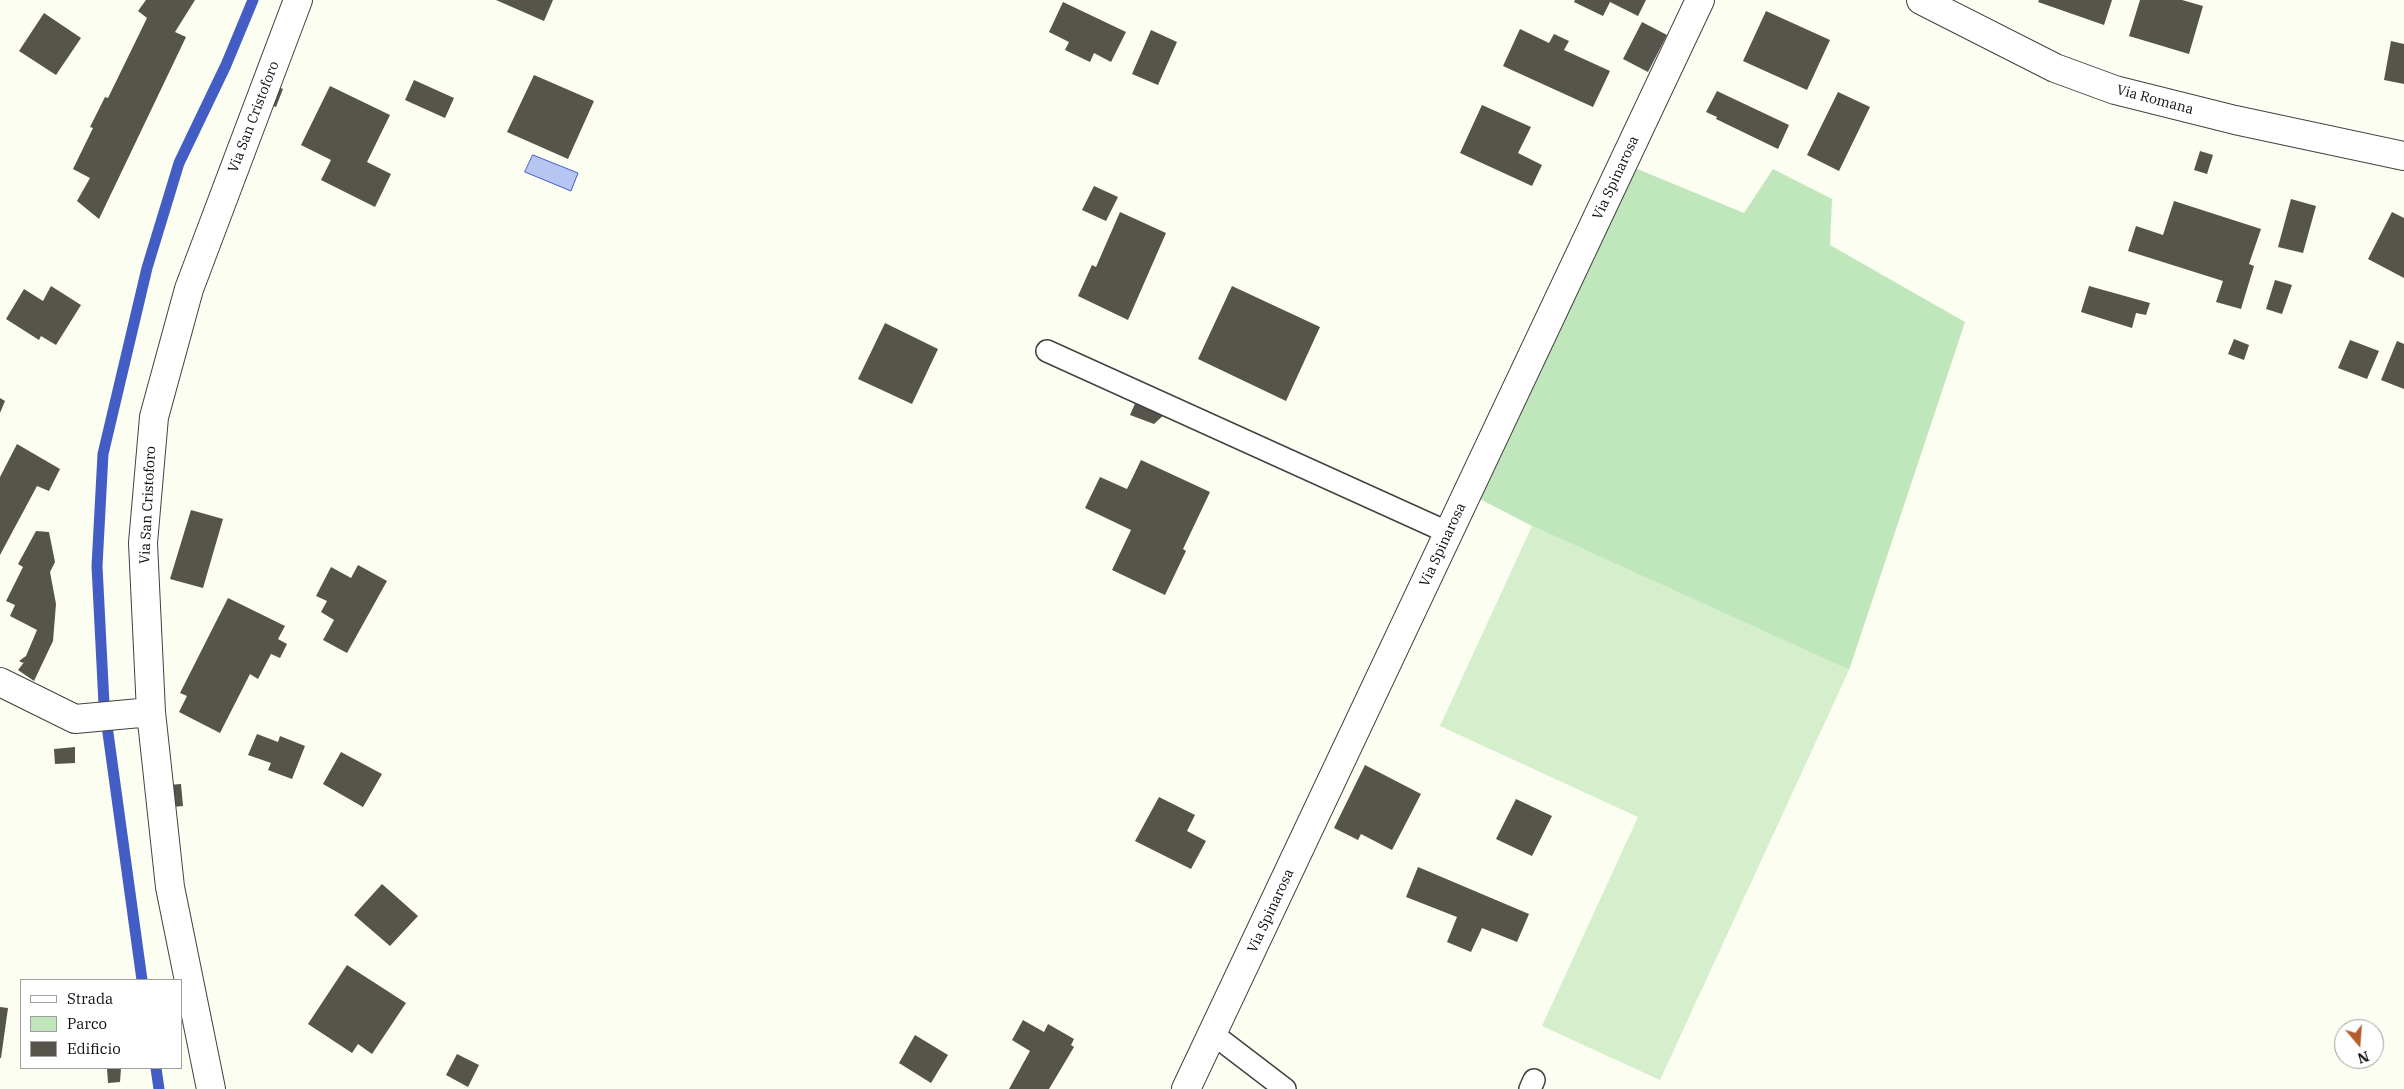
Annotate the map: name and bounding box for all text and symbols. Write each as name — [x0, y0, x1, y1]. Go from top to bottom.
street label: Via San Cristoforo — [225, 59, 283, 175]
street label: Via Romana — [2115, 82, 2195, 118]
street label: Via Spinarosa — [1589, 133, 1643, 223]
street label: Via San Cristoforo — [137, 446, 159, 564]
street label: Via Spinarosa — [1416, 500, 1470, 590]
street label: Via Spinarosa — [1244, 866, 1298, 956]
legend — [20, 979, 182, 1069]
text: Strada — [67, 989, 113, 1008]
text: Parco — [67, 1014, 107, 1033]
north arrow — [2334, 1019, 2384, 1069]
text: Edificio — [67, 1039, 121, 1058]
text: N — [2355, 1047, 2371, 1068]

